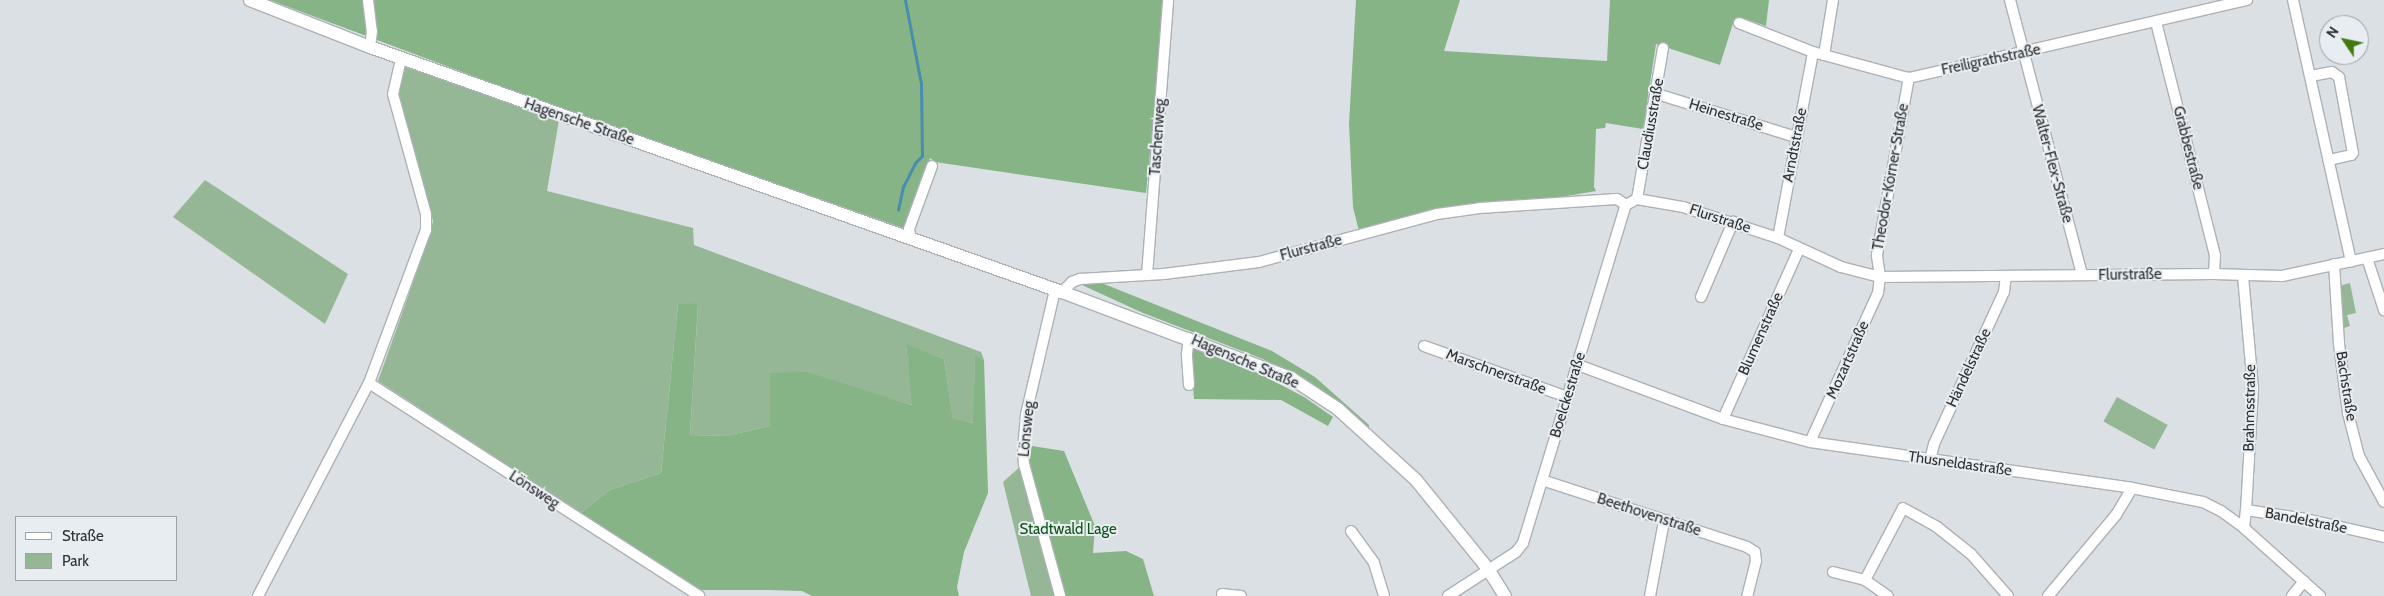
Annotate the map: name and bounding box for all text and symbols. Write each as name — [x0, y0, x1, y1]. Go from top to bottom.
north arrow — [2319, 15, 2369, 65]
text: N — [2322, 23, 2343, 41]
street label: Freiligrathstraße — [1940, 41, 2042, 79]
street label: Claudiusstraße — [1634, 77, 1668, 171]
street label: Hagensche Straße — [522, 95, 636, 149]
street label: Heinestraße — [1687, 95, 1765, 135]
street label: Taschenweg — [1146, 98, 1170, 176]
street label: Theodor-Körner-Straße — [1869, 102, 1913, 252]
street label: Walter-Flex-Straße — [2028, 103, 2076, 225]
street label: Grabbestraße — [2169, 104, 2207, 192]
street label: Arndtstraße — [1779, 106, 1811, 184]
street label: Flurstraße — [1687, 201, 1753, 237]
street label: Flurstraße — [1278, 231, 1344, 265]
street label: Flurstraße — [2098, 265, 2162, 285]
street label: Blumenstraße — [1735, 290, 1787, 378]
street label: Mozartstraße — [1823, 318, 1873, 402]
street label: Händelstraße — [1943, 326, 1995, 410]
street label: Hagensche Straße — [1189, 331, 1301, 393]
street label: Marschnerstraße — [1443, 346, 1549, 398]
street label: Boelckestraße — [1546, 350, 1590, 440]
street label: Bachstraße — [2332, 350, 2360, 422]
street label: Brahmsstraße — [2240, 364, 2260, 452]
street label: Lönsweg — [1015, 400, 1039, 458]
street label: Thusneldastraße — [1907, 448, 2013, 480]
street label: Lönsweg — [506, 467, 562, 513]
street label: Beethovenstraße — [1595, 490, 1703, 540]
street label: Bandelstraße — [2263, 504, 2349, 538]
legend — [15, 516, 178, 581]
park label: Stadtwald Lage — [1019, 521, 1117, 539]
text: Straße — [62, 527, 104, 545]
text: Park — [62, 552, 89, 570]

